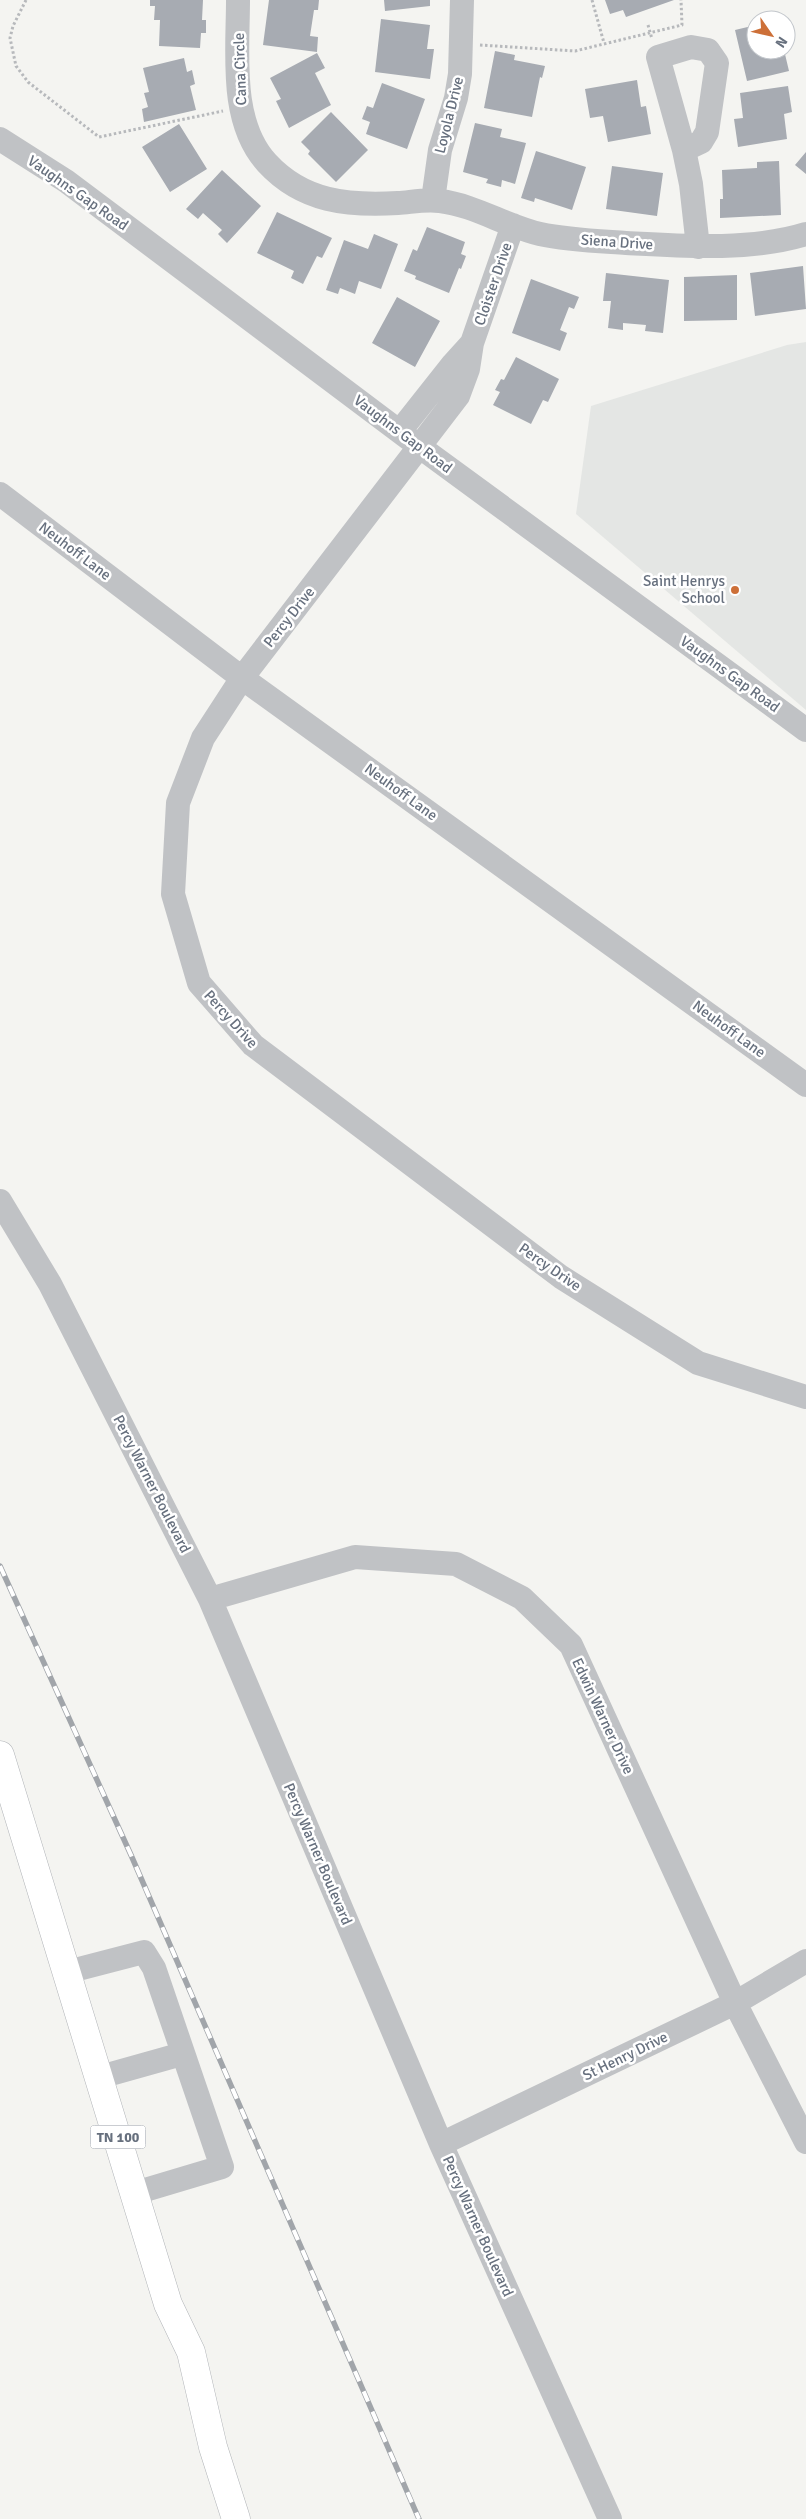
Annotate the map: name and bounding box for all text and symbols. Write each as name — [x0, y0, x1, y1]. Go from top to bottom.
north arrow — [746, 10, 796, 60]
street label: Cana Circle — [230, 32, 250, 106]
text: N — [772, 33, 791, 51]
street label: Loyola Drive — [431, 75, 467, 155]
street label: Vaughns Gap Road — [24, 152, 132, 234]
street label: Siena Drive — [580, 230, 654, 254]
street label: Cloister Drive — [470, 240, 516, 328]
street label: Vaughns Gap Road — [350, 391, 456, 477]
street label: Neuhoff Lane — [35, 518, 115, 584]
place label: Saint Henrys School — [643, 572, 725, 607]
street label: Percy Drive — [260, 583, 318, 651]
marker: Saint Henrys School — [729, 584, 741, 596]
street label: Vaughns Gap Road — [677, 632, 783, 716]
street label: Neuhoff Lane — [361, 760, 441, 824]
street label: Percy Drive — [200, 986, 262, 1052]
street label: Neuhoff Lane — [689, 997, 769, 1061]
street label: Percy Drive — [515, 1239, 585, 1295]
street label: Percy Warner Boulevard — [109, 1412, 195, 1556]
street label: Edwin Warner Drive — [568, 1655, 638, 1777]
street label: Percy Warner Boulevard — [280, 1780, 356, 1928]
street label: St Henry Drive — [579, 2028, 671, 2084]
road number: TN 100 — [90, 2126, 146, 2148]
street label: Percy Warner Boulevard — [439, 2153, 517, 2299]

